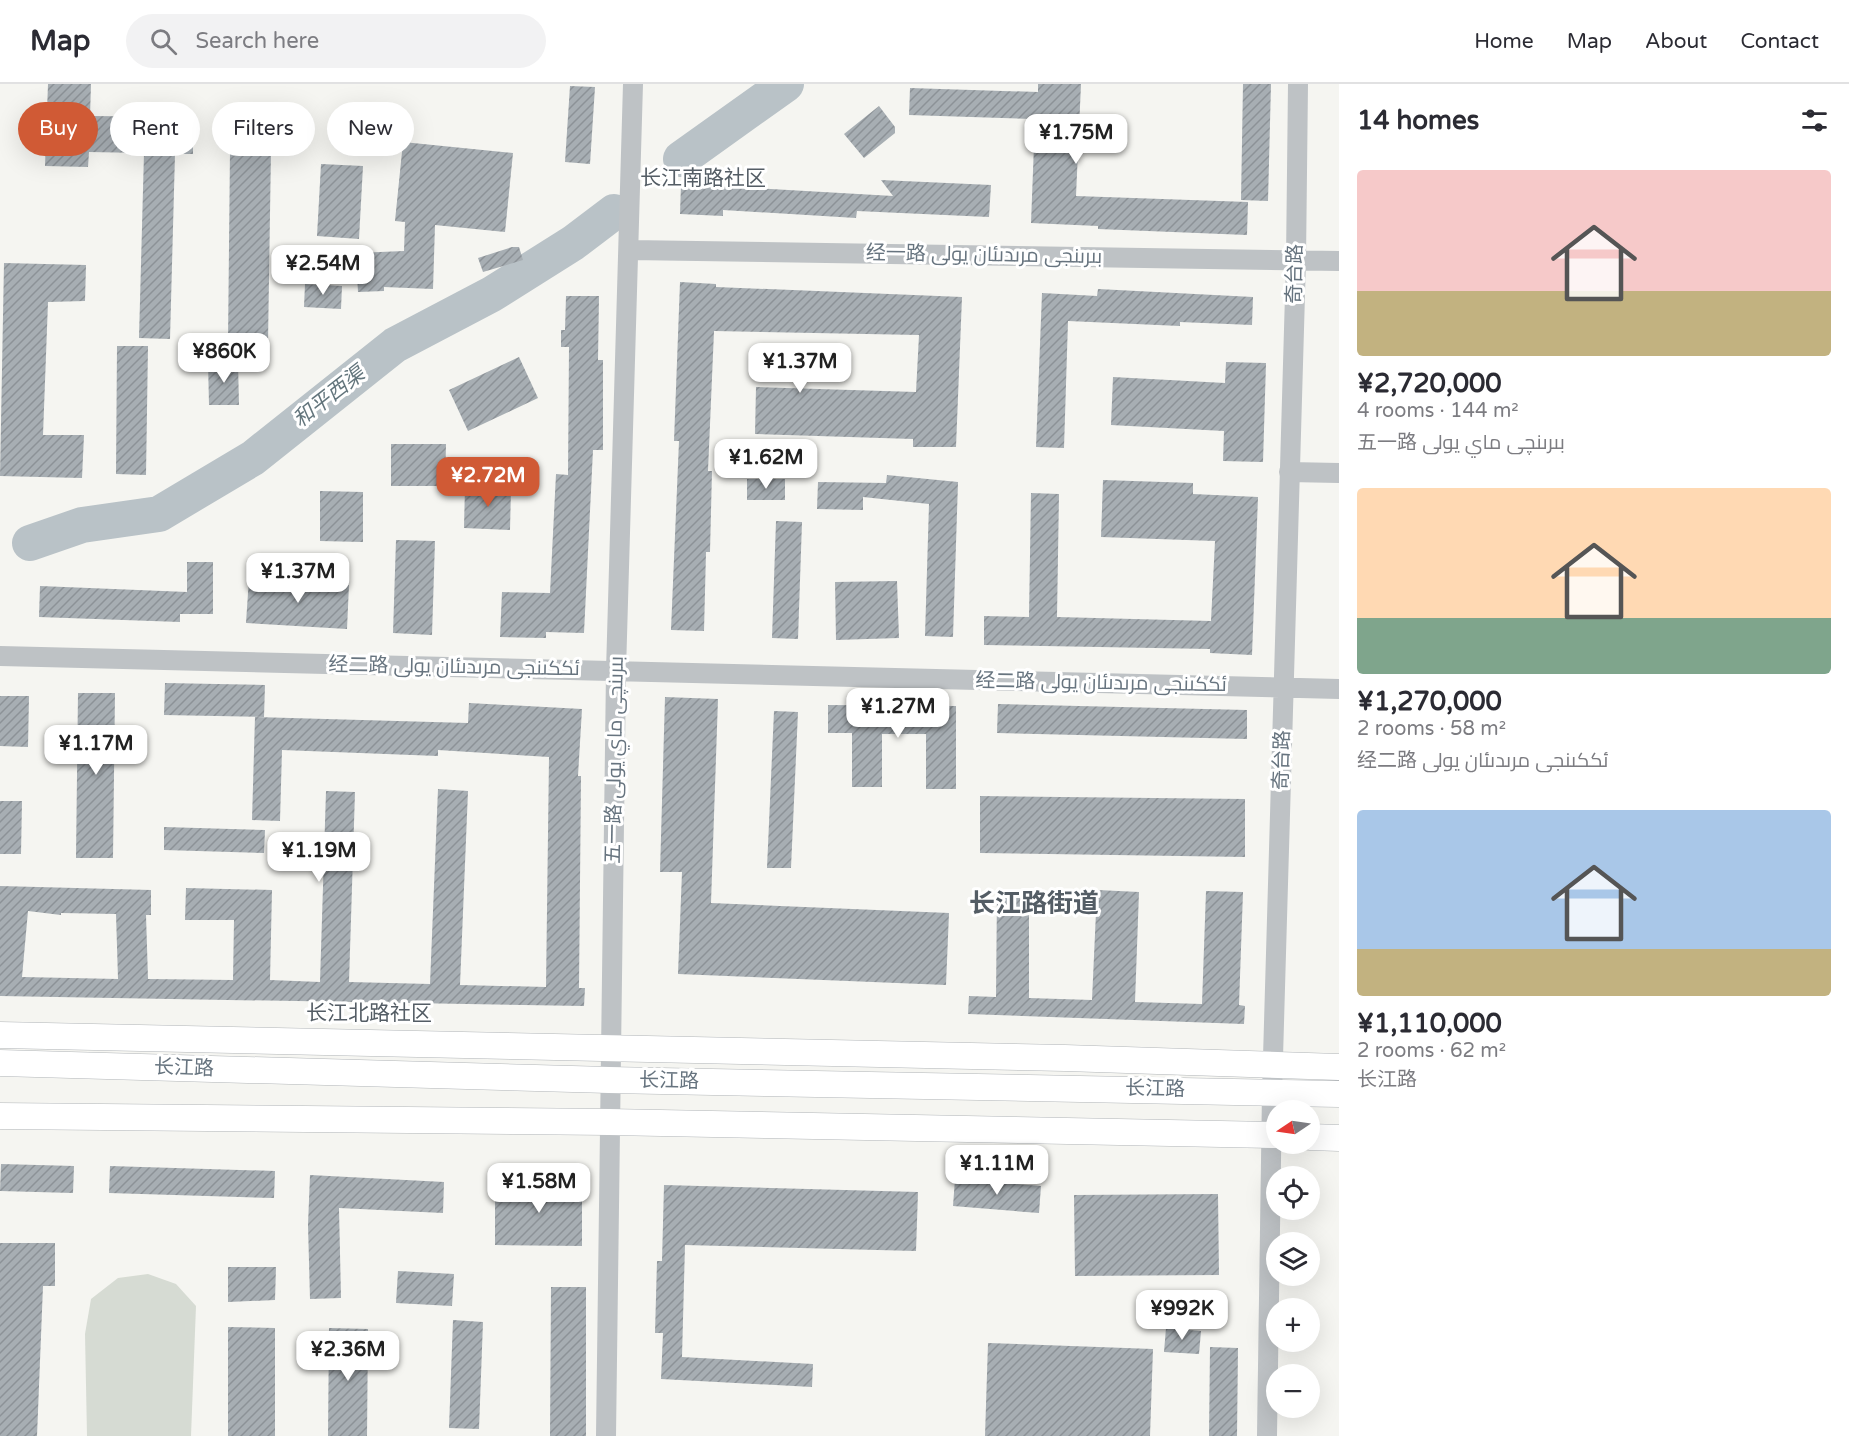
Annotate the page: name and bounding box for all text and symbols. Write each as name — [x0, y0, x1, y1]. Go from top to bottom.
search box — [126, 14, 546, 68]
text: Map — [30, 24, 90, 58]
icon: search — [147, 25, 180, 58]
text: Search here — [195, 28, 319, 54]
text: Home — [1474, 29, 1534, 54]
text: Map — [1567, 29, 1612, 54]
text: About — [1645, 29, 1707, 54]
text: Contact — [1740, 29, 1819, 54]
chip: Buy — [18, 102, 98, 156]
chip: Rent — [110, 102, 200, 156]
chip: Filters — [212, 102, 315, 156]
chip: New — [327, 102, 414, 156]
icon: filters — [1798, 104, 1831, 137]
text: 14 homes — [1357, 105, 1479, 136]
pin: ¥1.75M — [1027, 114, 1125, 165]
text: ¥1.75M — [1038, 121, 1114, 145]
district label: 长江南路社区 — [640, 166, 766, 191]
icon: home — [1540, 209, 1648, 317]
street label: 经一路 بىرىنجى مرىدىئان يولى — [866, 241, 1102, 269]
street label: 奇台路 — [1282, 244, 1308, 304]
pin: ¥2.54M — [274, 245, 372, 296]
text: ¥2.54M — [285, 252, 361, 276]
pin: ¥860K — [182, 333, 266, 384]
text: ¥860K — [192, 340, 256, 364]
pin: ¥1.37M — [751, 343, 849, 394]
text: ¥1.37M — [762, 350, 838, 374]
water label: 和平西渠 — [288, 359, 372, 433]
text: ¥2,720,000 — [1357, 368, 1502, 399]
text: 4 rooms · 144 m² — [1357, 399, 1519, 423]
text: 五一路 بىرىنچى ماي يولى — [1357, 431, 1565, 455]
pin: ¥1.62M — [717, 439, 815, 490]
text: ¥1.62M — [728, 446, 804, 470]
pin: ¥2.72M — [439, 457, 537, 508]
text: ¥2.72M — [450, 464, 526, 488]
icon: home — [1540, 527, 1648, 635]
pin: ¥1.37M — [249, 553, 347, 604]
text: ¥1.37M — [260, 560, 336, 584]
street label: 经二路 ئككىنجى مرىدىئان يولى — [328, 653, 580, 681]
street label: 五一路 بىرىنچى ماي يولى — [601, 656, 632, 864]
street label: 经二路 ئككىنجى مرىدىئان يولى — [975, 669, 1227, 697]
text: ¥1,270,000 — [1357, 686, 1502, 717]
pin: ¥1.27M — [849, 688, 947, 739]
text: ¥1.27M — [860, 695, 936, 719]
text: 2 rooms · 58 m² — [1357, 717, 1506, 741]
pin: ¥1.17M — [47, 725, 145, 776]
street label: 奇台路 — [1269, 730, 1295, 790]
text: ¥1.17M — [58, 732, 134, 756]
text: 经二路 ئككىنجى مرىدىئان يولى — [1357, 749, 1608, 773]
pin: ¥1.19M — [270, 832, 368, 883]
text: ¥1.19M — [281, 839, 357, 863]
icon: home — [1540, 849, 1648, 957]
district label: 长江路街道 — [969, 888, 1099, 919]
district label: 长江北路社区 — [306, 1001, 432, 1026]
text: ¥1,110,000 — [1357, 1008, 1502, 1039]
text: 2 rooms · 62 m² — [1357, 1039, 1506, 1063]
street label: 长江路 — [154, 1055, 214, 1081]
street label: 长江路 — [639, 1068, 699, 1094]
text: 长江路 — [1357, 1068, 1417, 1092]
street label: 长江路 — [1125, 1076, 1185, 1102]
north arrow — [1266, 1100, 1320, 1154]
map controls — [1266, 1100, 1320, 1418]
pin: ¥1.11M — [948, 1145, 1046, 1196]
text: ¥1.11M — [959, 1152, 1035, 1176]
pin: ¥1.58M — [490, 1163, 588, 1214]
button: locate — [1266, 1166, 1320, 1220]
text: ¥1.58M — [501, 1170, 577, 1194]
button: layers — [1266, 1232, 1320, 1286]
pin: ¥992K — [1140, 1290, 1224, 1341]
text: ¥992K — [1150, 1297, 1214, 1321]
button: + — [1266, 1298, 1320, 1352]
pin: ¥2.36M — [299, 1331, 397, 1382]
text: ¥2.36M — [310, 1338, 386, 1362]
button: − — [1266, 1364, 1320, 1418]

